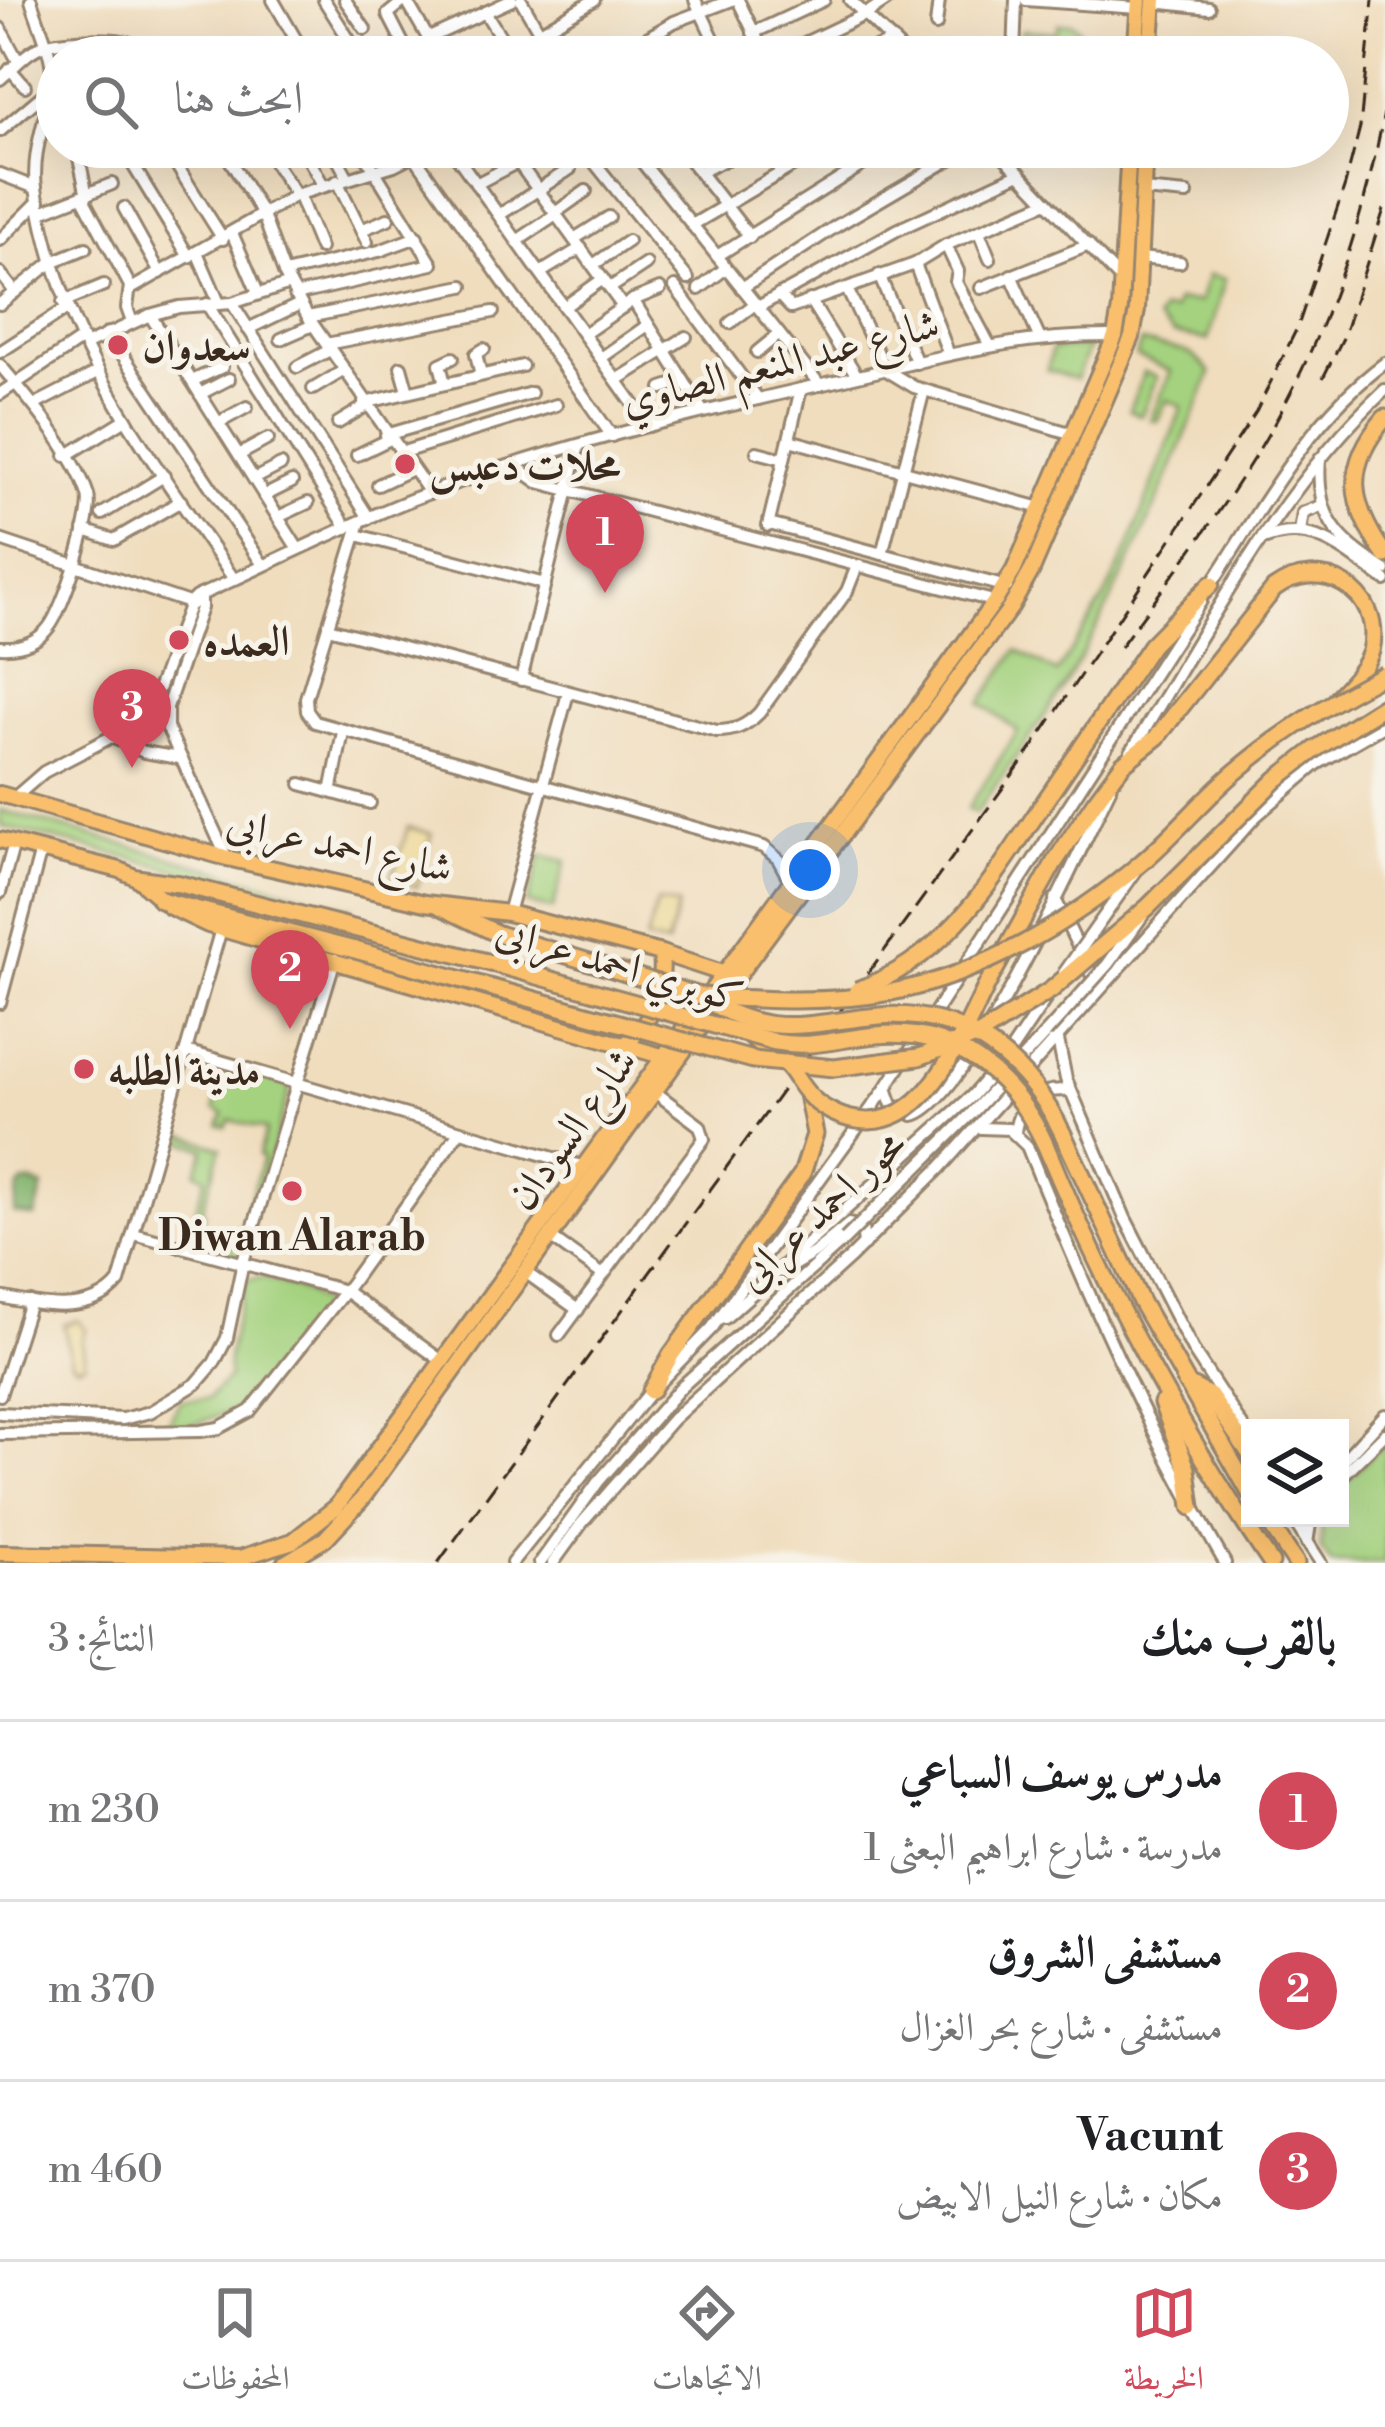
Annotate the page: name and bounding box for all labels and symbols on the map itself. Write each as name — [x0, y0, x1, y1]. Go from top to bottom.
street label: شارع عبد المنعم الصاوي — [616, 298, 948, 439]
place label: سعدوان — [142, 321, 251, 374]
marker: سعدوان — [105, 332, 131, 358]
place label: محلات دعبس — [429, 440, 621, 495]
marker: محلات دعبس — [392, 451, 418, 477]
pin: 1 — [566, 494, 644, 593]
place label: العمده — [203, 616, 290, 669]
marker: العمده — [166, 627, 192, 653]
pin: 3 — [93, 669, 171, 768]
street label: شارع احمد عرابى — [220, 797, 457, 903]
your location — [780, 840, 840, 900]
street label: كوبري احمد عرابى — [489, 905, 749, 1030]
pin: 2 — [251, 930, 329, 1029]
street label: شارع السودان — [496, 1038, 656, 1225]
place label: مدينة الطلبه — [108, 1045, 260, 1098]
marker: مدينة الطلبه — [71, 1056, 97, 1082]
street label: محور احمد عرابى — [726, 1119, 918, 1304]
marker: Diwan Alarab — [279, 1178, 305, 1204]
place label: Diwan Alarab — [158, 1211, 426, 1264]

